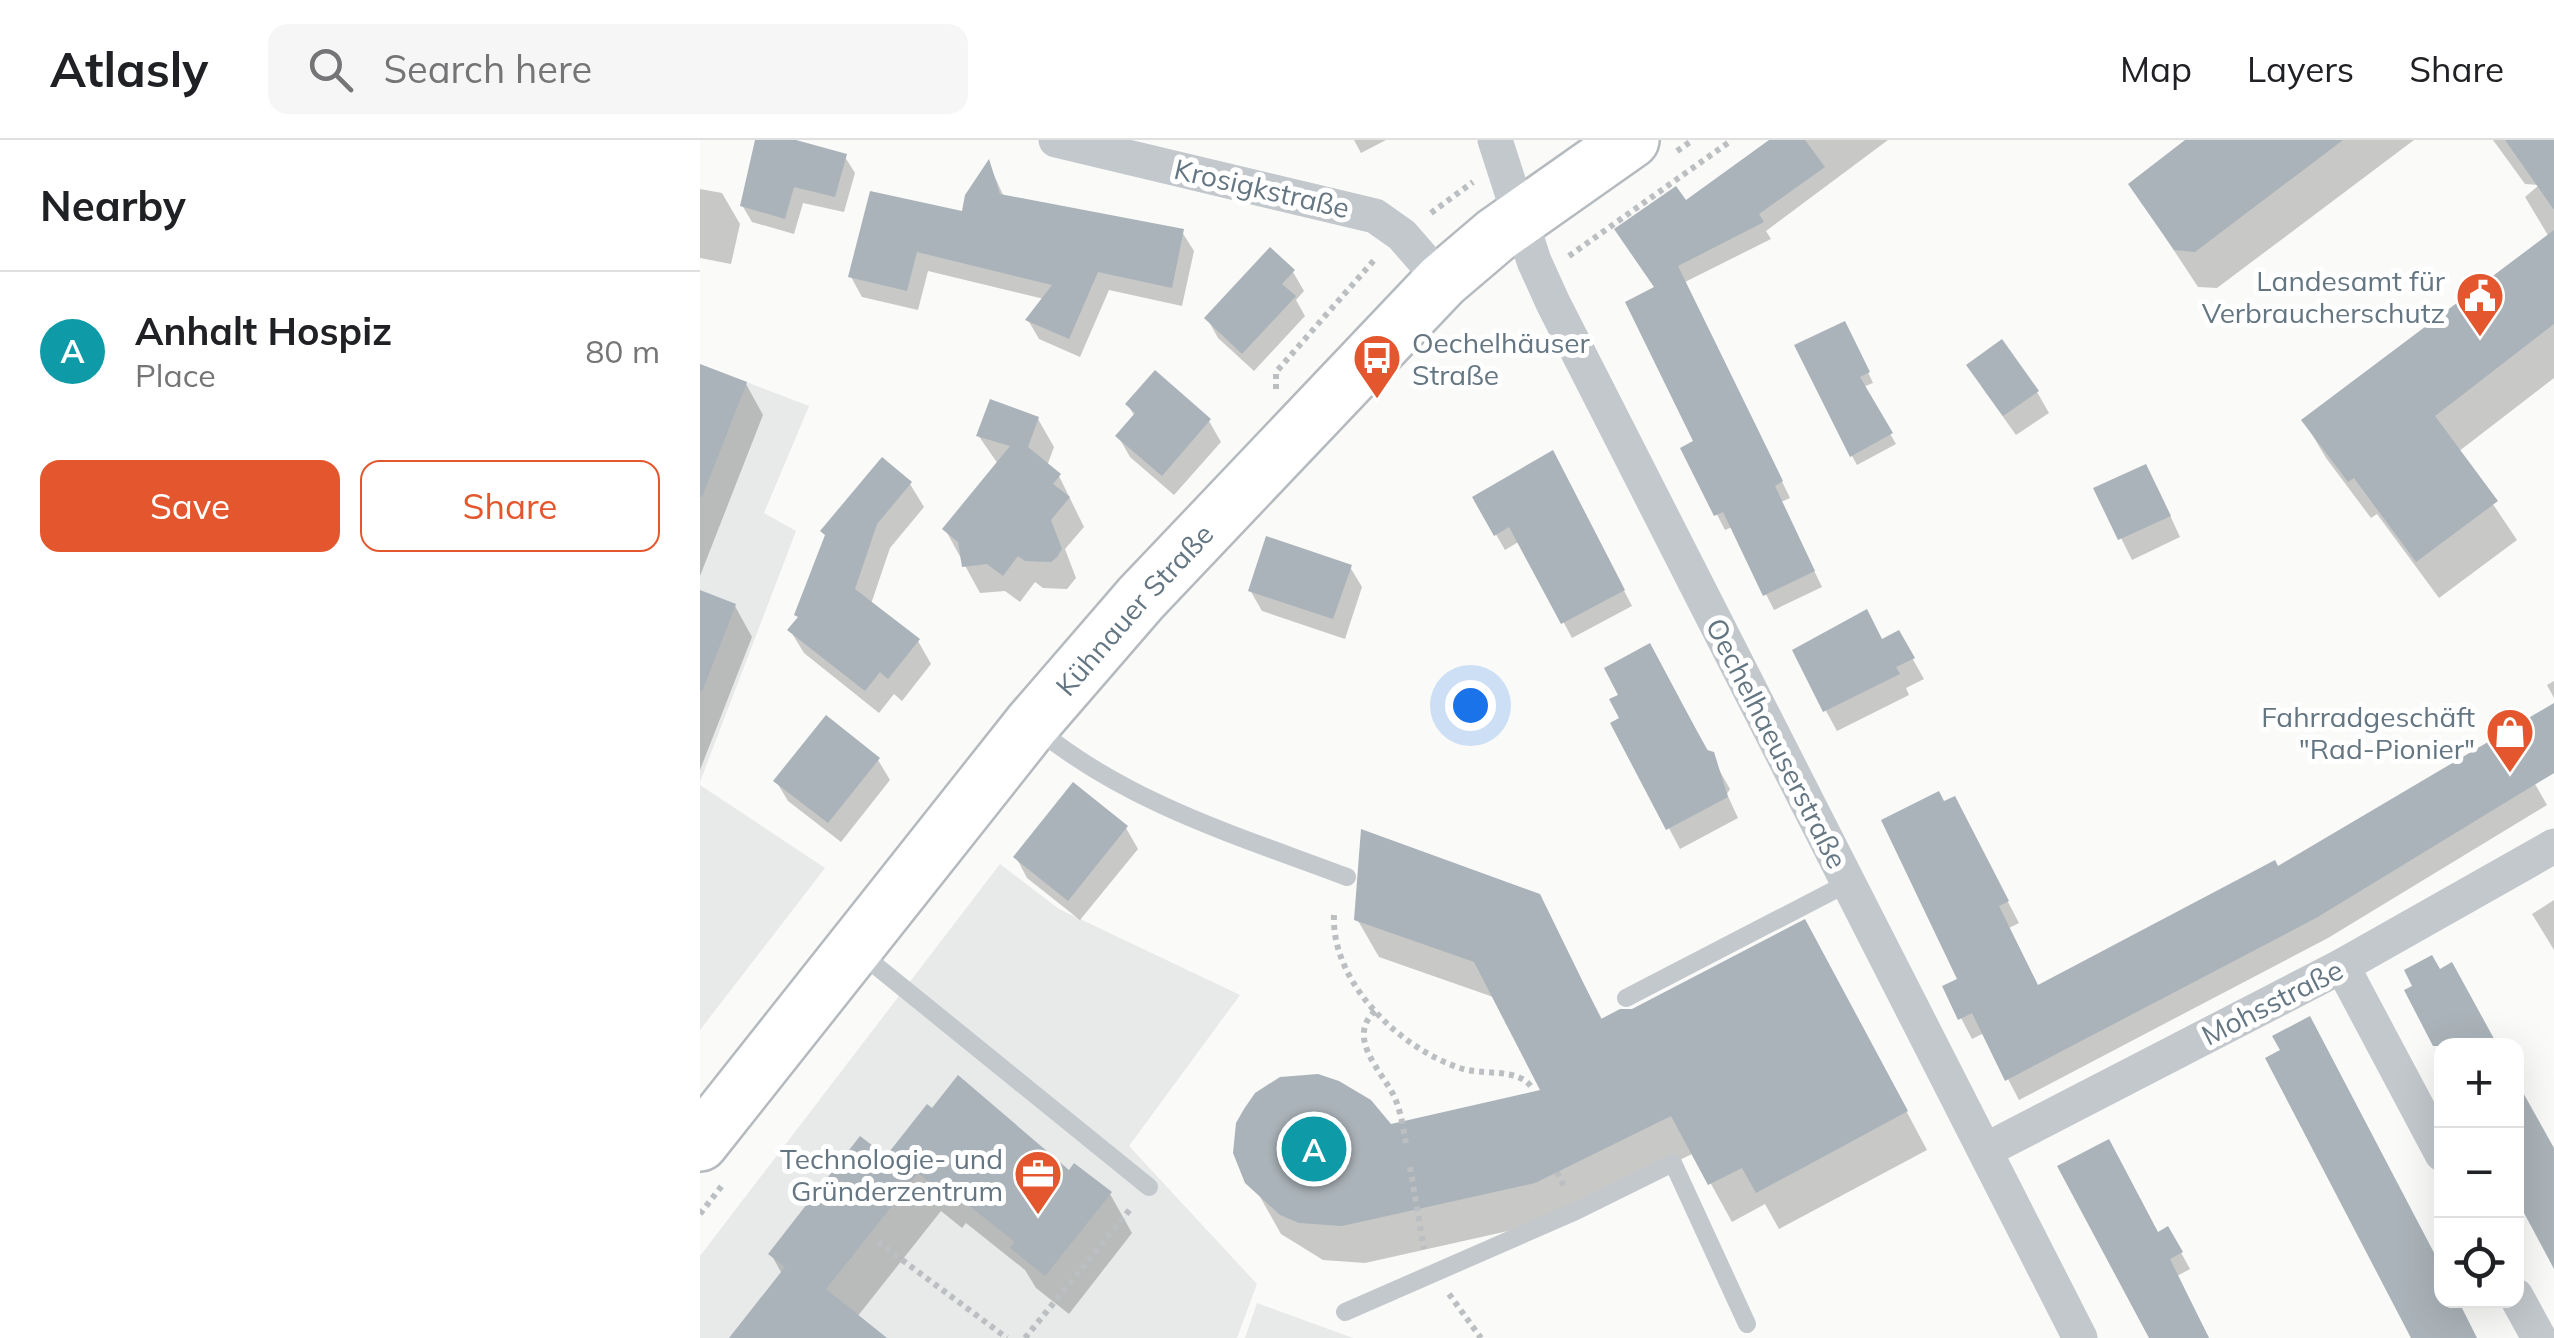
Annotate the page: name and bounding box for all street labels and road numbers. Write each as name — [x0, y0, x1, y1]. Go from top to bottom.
street label: Krosigkstraße — [1171, 151, 1353, 225]
street label: Kühnauer Straße — [1047, 516, 1220, 702]
street label: Oechelhaeuserstraße — [1699, 612, 1855, 874]
street label: Mohsstraße — [2196, 952, 2348, 1052]

